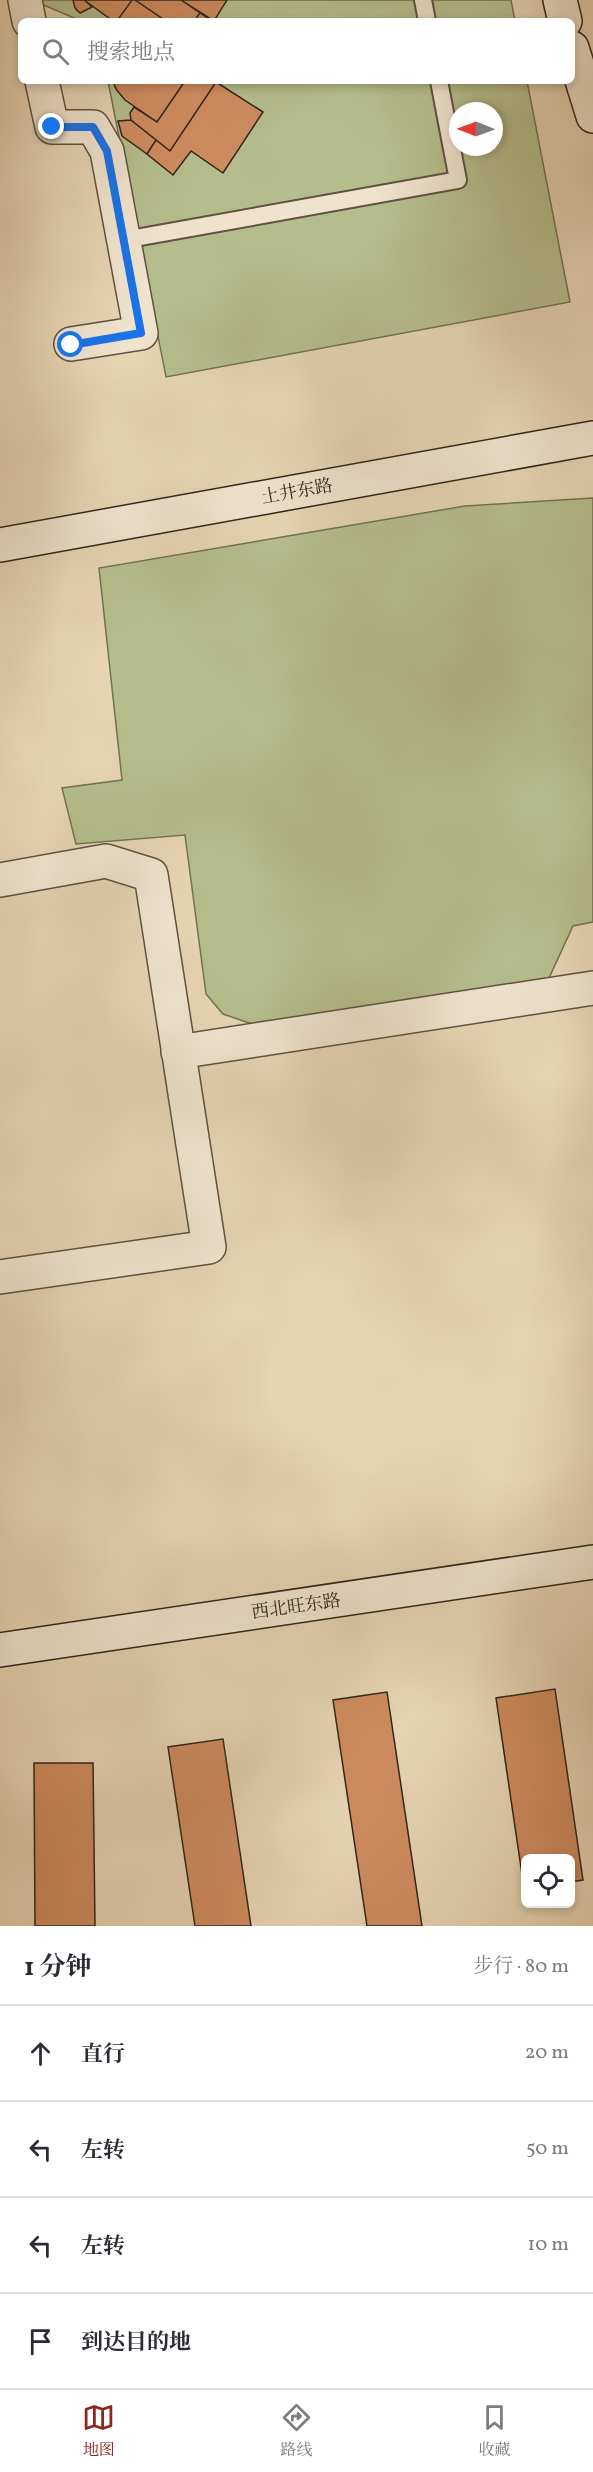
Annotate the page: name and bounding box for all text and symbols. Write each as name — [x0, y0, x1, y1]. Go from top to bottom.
search box — [18, 18, 575, 84]
icon: search — [39, 35, 72, 68]
text: 搜索地点 — [87, 38, 175, 69]
north arrow — [449, 102, 503, 156]
route end — [38, 113, 64, 139]
route start — [57, 331, 83, 357]
street label: 土井东路 — [260, 474, 335, 511]
street label: 西北旺东路 — [250, 1589, 343, 1626]
map controls — [521, 1854, 575, 1908]
button: locate — [521, 1854, 575, 1908]
text: 1 分钟 — [24, 1950, 92, 1986]
text: 步行 · 80 m — [473, 1953, 569, 1981]
icon: ahead — [24, 2037, 57, 2070]
text: 20 m — [525, 2039, 569, 2067]
text: 直行 — [81, 2040, 125, 2071]
icon: left — [24, 2133, 57, 2166]
text: 50 m — [526, 2135, 569, 2163]
text: 左转 — [81, 2136, 125, 2167]
icon: left — [24, 2229, 57, 2262]
text: 10 m — [528, 2231, 569, 2259]
text: 左转 — [81, 2232, 125, 2263]
icon: arrive — [24, 2325, 57, 2358]
text: 到达目的地 — [81, 2328, 191, 2359]
tab: 地图 — [82, 2401, 115, 2462]
tab: 路线 — [280, 2401, 313, 2462]
tab: 收藏 — [478, 2401, 511, 2462]

